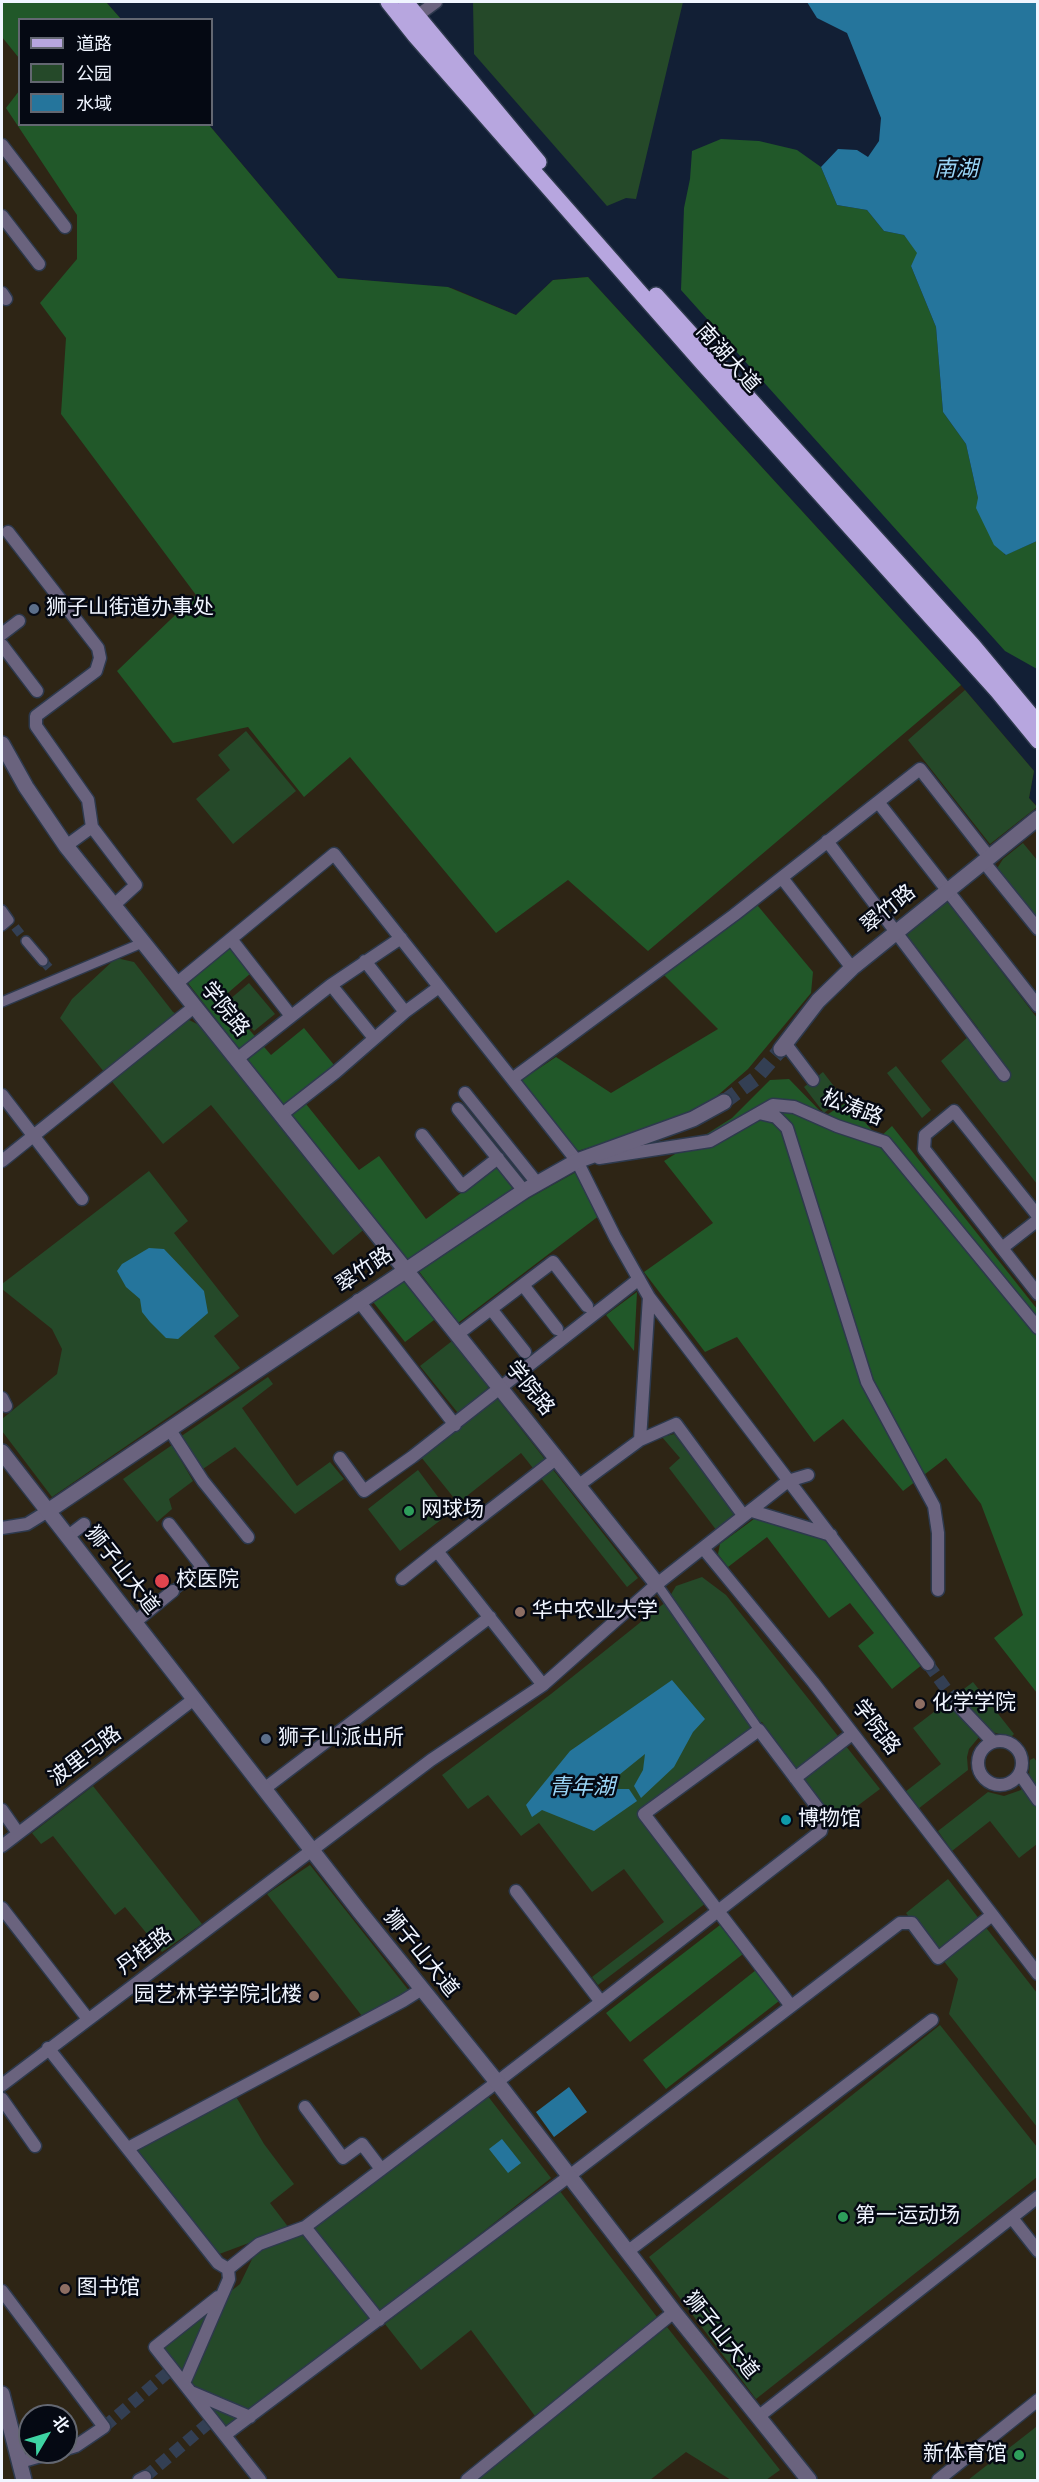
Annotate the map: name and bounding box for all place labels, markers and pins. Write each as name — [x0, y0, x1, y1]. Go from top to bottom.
place label: 狮子山街道办事处 — [46, 596, 214, 622]
marker: 狮子山街道办事处 — [27, 602, 41, 616]
place label: 网球场 — [421, 1498, 484, 1524]
marker: 网球场 — [402, 1504, 416, 1518]
place label: 校医院 — [176, 1568, 239, 1594]
marker: 校医院 — [153, 1572, 171, 1590]
place label: 华中农业大学 — [532, 1599, 658, 1625]
marker: 华中农业大学 — [513, 1605, 527, 1619]
place label: 化学学院 — [932, 1691, 1016, 1717]
marker: 化学学院 — [913, 1697, 927, 1711]
place label: 狮子山派出所 — [278, 1726, 404, 1752]
marker: 狮子山派出所 — [259, 1732, 273, 1746]
place label: 博物馆 — [798, 1807, 861, 1833]
marker: 博物馆 — [779, 1813, 793, 1827]
place label: 园艺林学学院北楼 — [134, 1983, 302, 2009]
marker: 园艺林学学院北楼 — [307, 1989, 321, 2003]
place label: 第一运动场 — [855, 2204, 960, 2230]
marker: 第一运动场 — [836, 2210, 850, 2224]
place label: 图书馆 — [77, 2276, 140, 2302]
marker: 图书馆 — [58, 2282, 72, 2296]
place label: 新体育馆 — [923, 2442, 1007, 2468]
marker: 新体育馆 — [1012, 2448, 1026, 2462]

